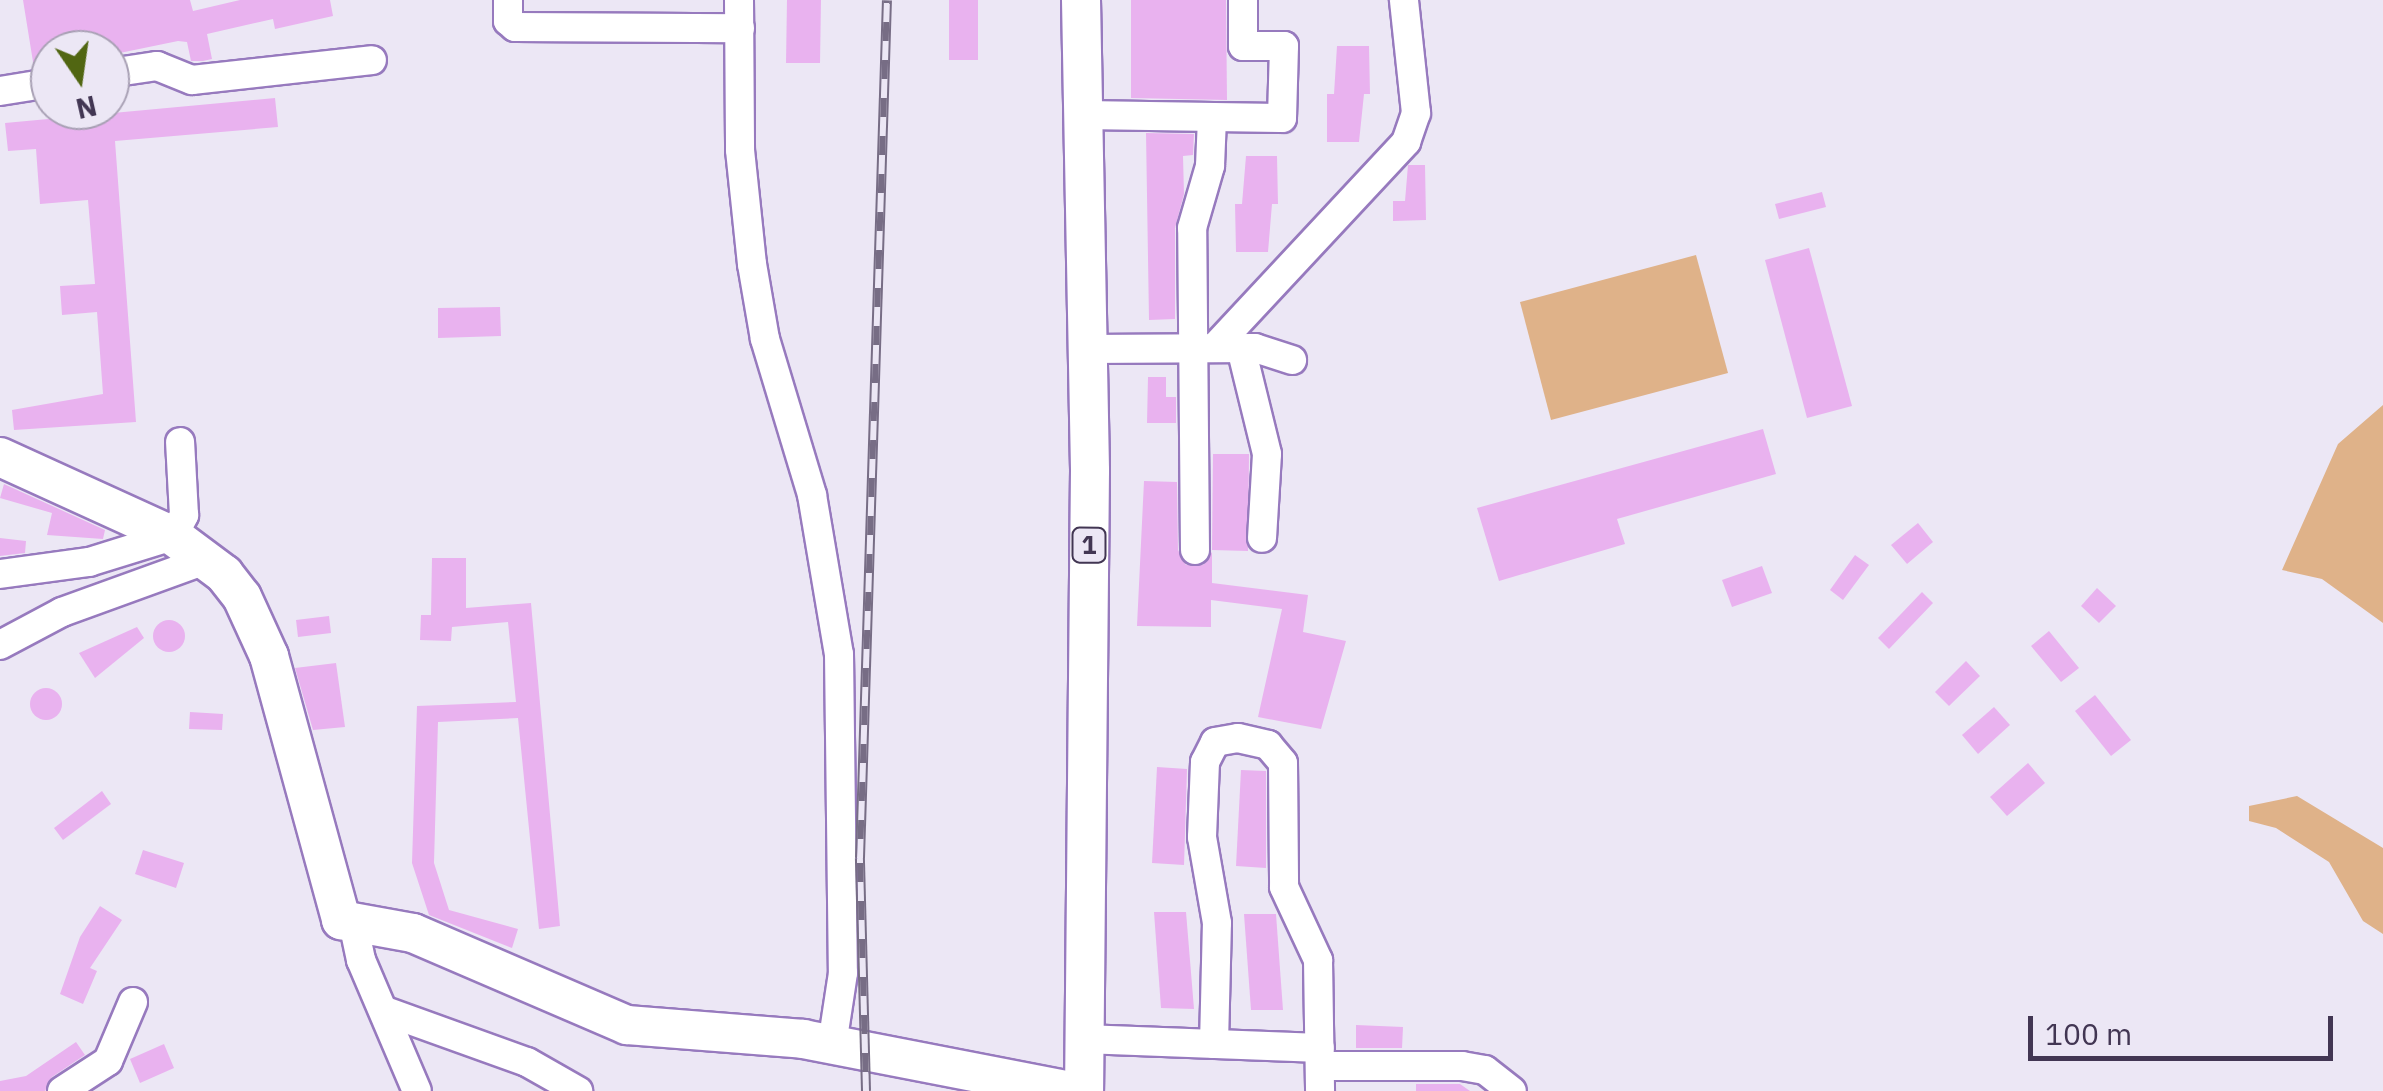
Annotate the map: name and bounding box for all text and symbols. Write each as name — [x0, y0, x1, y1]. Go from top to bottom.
north arrow — [30, 30, 130, 130]
text: N — [72, 87, 100, 128]
road number: 1 — [1072, 525, 1106, 565]
scale bar — [2033, 996, 2338, 1058]
text: 100 m — [2045, 1014, 2132, 1053]

